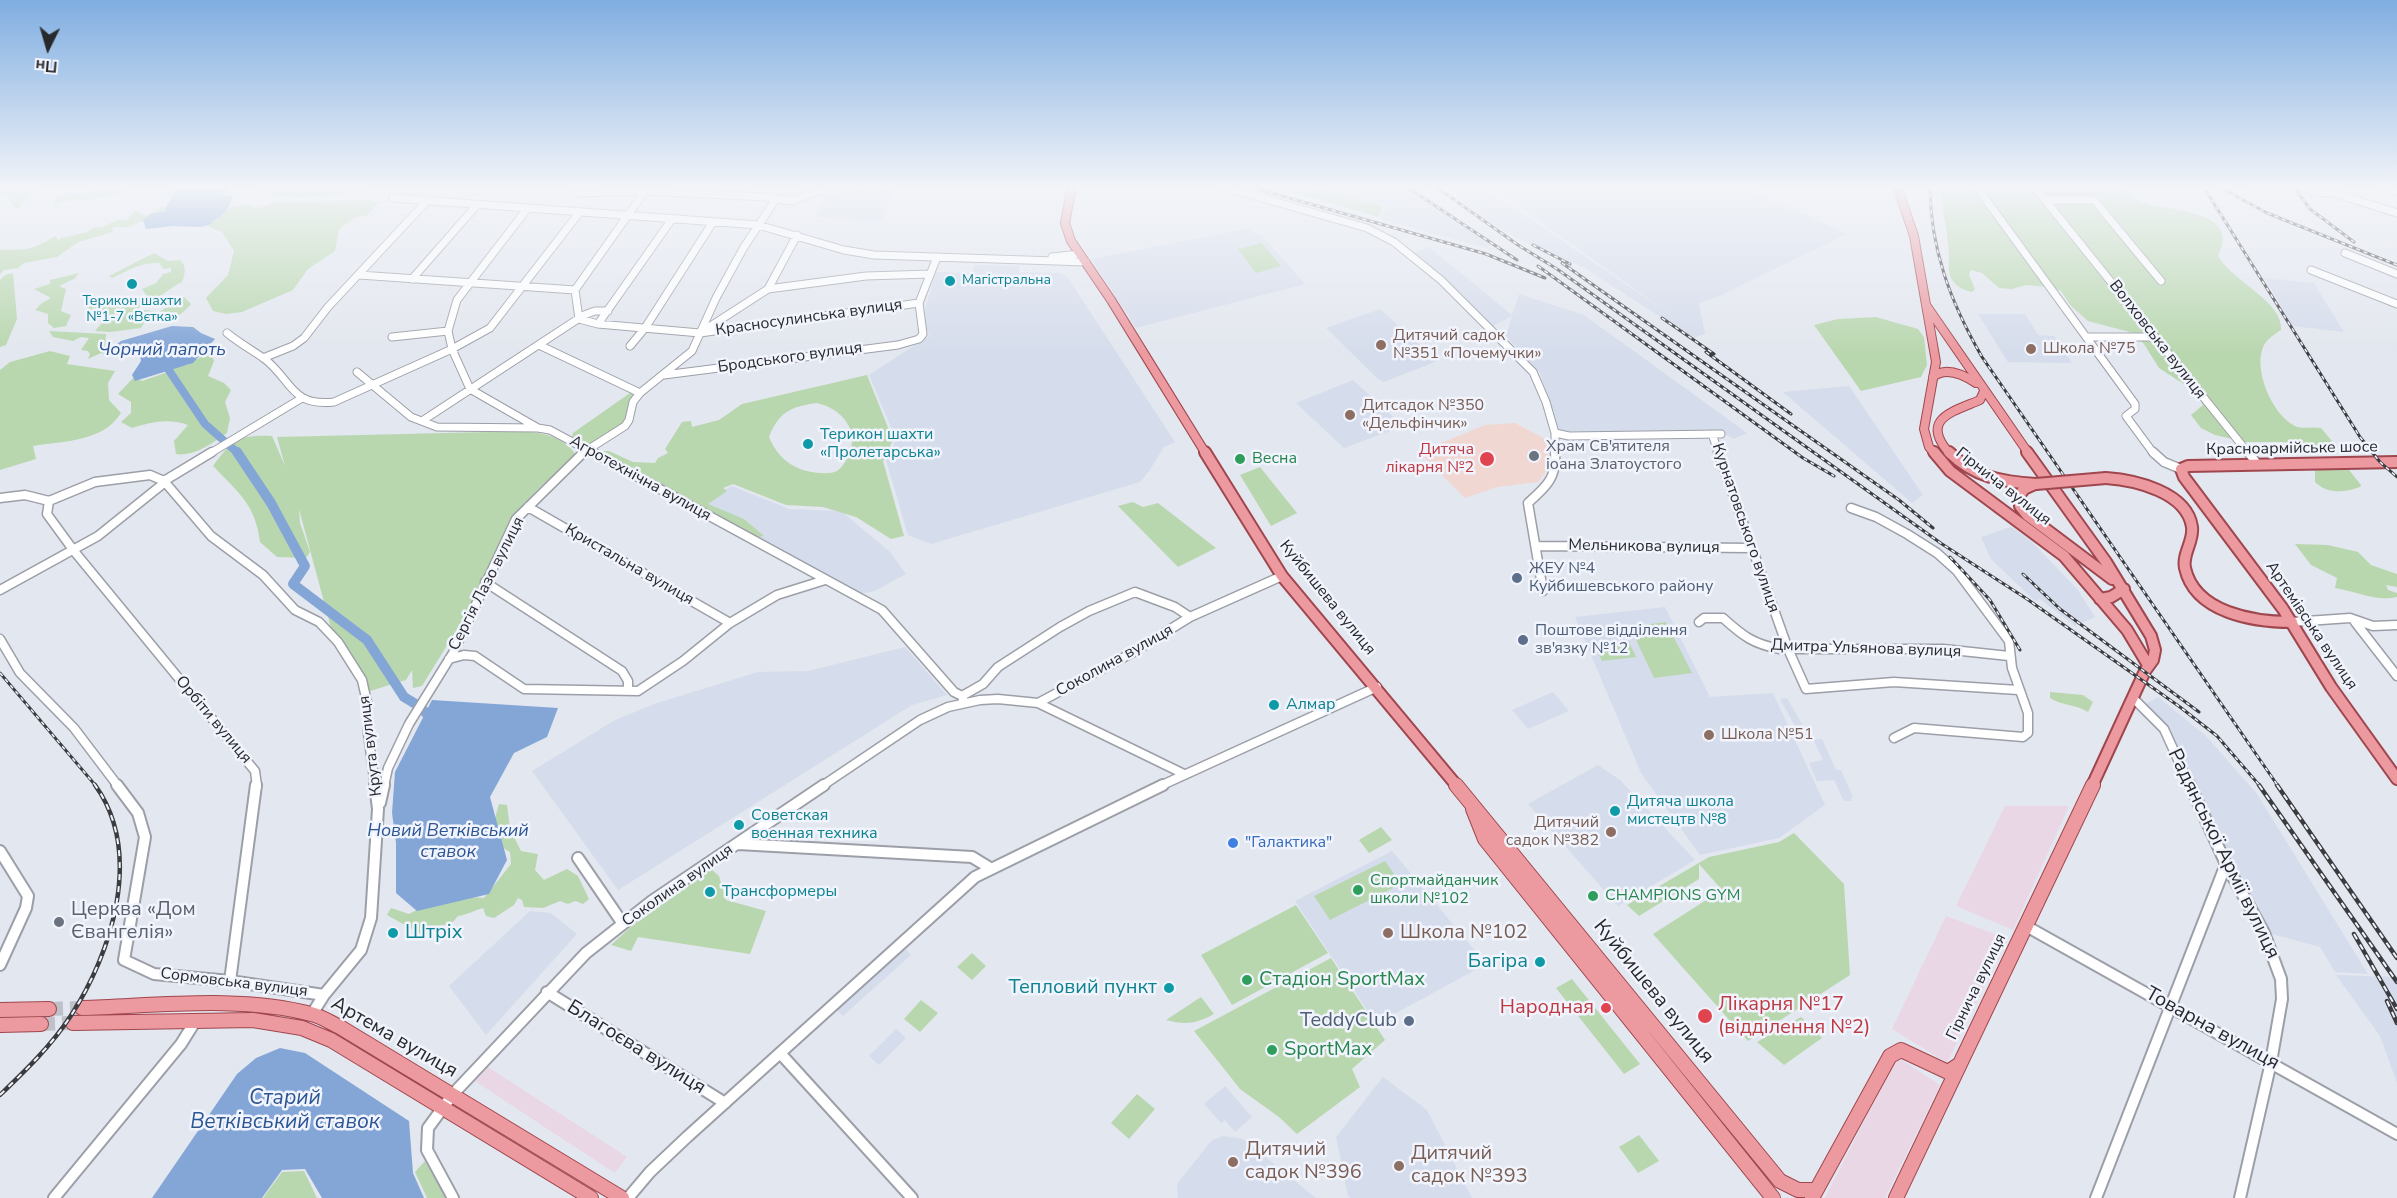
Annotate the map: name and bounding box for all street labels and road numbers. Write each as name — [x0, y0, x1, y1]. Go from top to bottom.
street label: Волховська вулиця — [2105, 277, 2209, 403]
street label: Красносулинська вулиця — [714, 295, 904, 341]
street label: Бродського вулиця — [717, 338, 863, 378]
street label: Агротехнічна вулиця — [566, 432, 714, 526]
street label: Красноармійське шосе — [2206, 438, 2378, 460]
street label: Курнатовського вулиця — [1707, 441, 1783, 615]
street label: Гірнича вулиця — [1951, 444, 2055, 530]
street label: Сергія Лазо вулиця — [445, 514, 529, 654]
street label: Кристальна вулиця — [561, 520, 697, 610]
street label: Мельникова вулиця — [1568, 536, 1720, 558]
street label: Куйбишева вулиця — [1275, 537, 1379, 659]
street label: Артемівська вулиця — [2261, 558, 2361, 694]
street label: Соколина вулиця — [1053, 621, 1177, 701]
street label: Дмитра Ульянова вулиця — [1770, 636, 1962, 662]
street label: Орбіти вулиця — [171, 672, 255, 768]
street label: Крута вулиця — [355, 695, 387, 797]
street label: Радянської Армії вулиця — [2162, 745, 2284, 963]
street label: Соколина вулиця — [619, 841, 737, 931]
street label: Куйбишева вулиця — [1588, 915, 1718, 1069]
street label: Гірнича вулиця — [1943, 931, 2011, 1043]
street label: Сормовська вулиця — [159, 964, 309, 1002]
street label: Товарна вулиця — [2141, 982, 2283, 1076]
street label: Артема вулиця — [327, 992, 461, 1084]
street label: Благоєва вулиця — [562, 996, 710, 1100]

